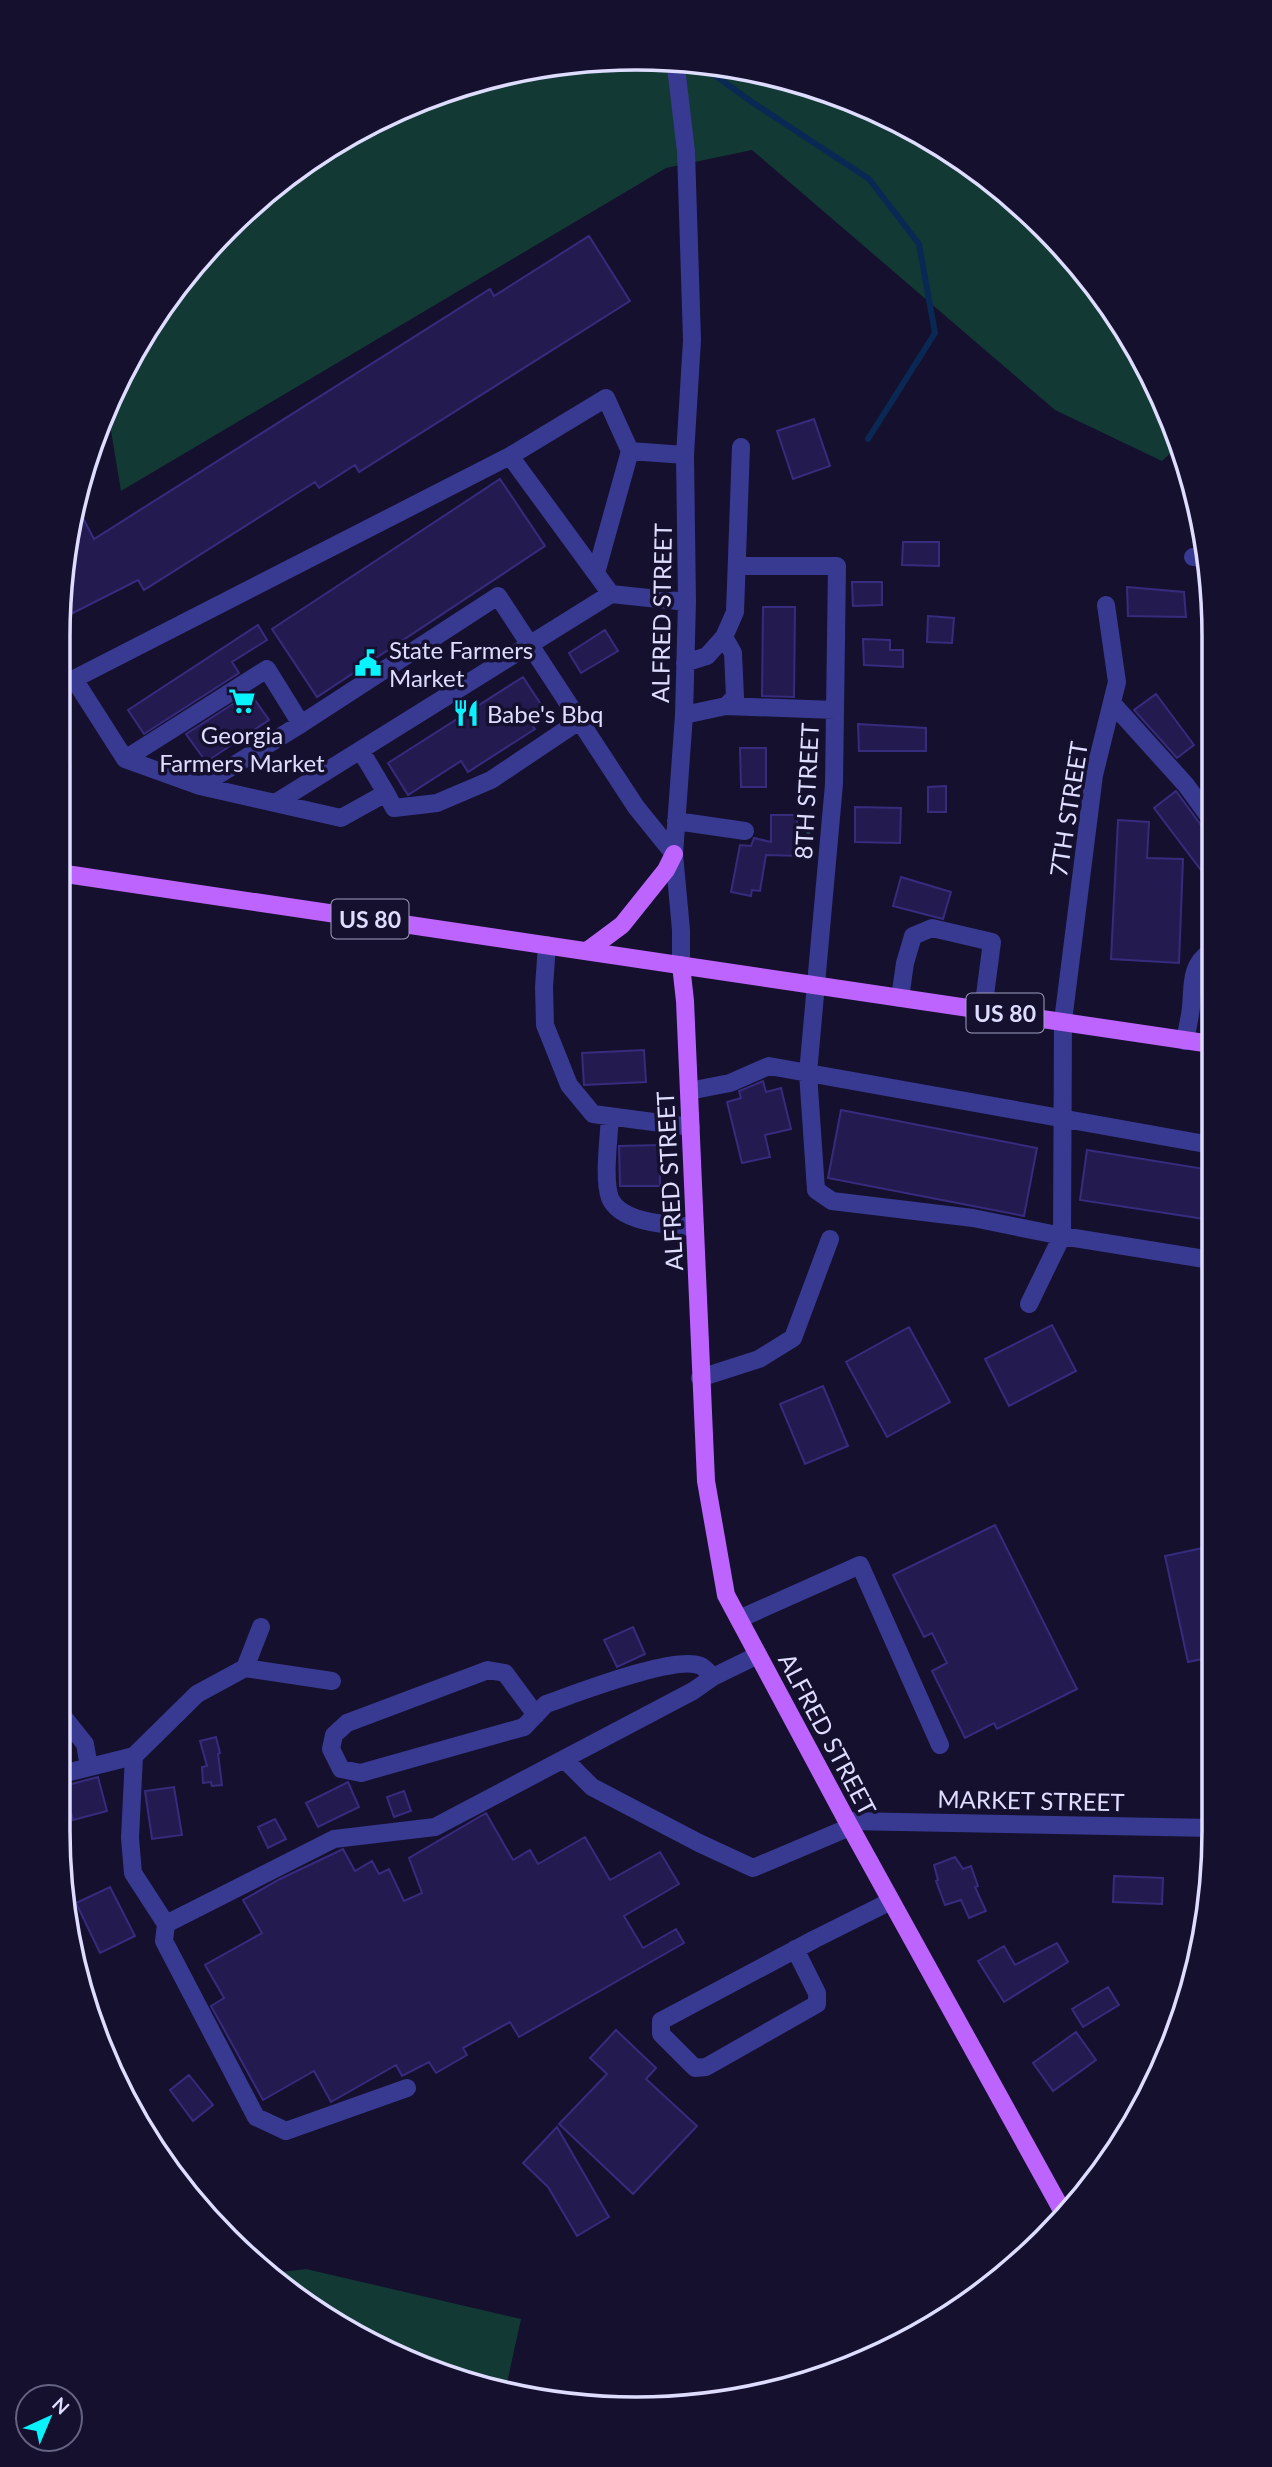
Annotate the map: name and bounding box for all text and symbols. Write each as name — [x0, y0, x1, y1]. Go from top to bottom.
street label: ALFRED STREET — [645, 523, 677, 703]
place label: State Farmers Market — [389, 635, 533, 692]
public building icon: State Farmers Market — [353, 648, 383, 678]
supermarket icon: Georgia Farmers Market — [227, 686, 257, 716]
restaurant icon: Babe's Bbq — [451, 698, 481, 728]
place label: Babe's Bbq — [487, 699, 603, 728]
place label: Georgia Farmers Market — [159, 720, 325, 777]
street label: 8TH STREET — [788, 722, 824, 860]
street label: 7TH STREET — [1043, 739, 1093, 879]
road number: US 80 — [332, 900, 408, 938]
road number: US 80 — [967, 994, 1044, 1032]
street label: ALFRED STREET — [650, 1091, 688, 1271]
street label: ALFRED STREET — [773, 1648, 883, 1820]
street label: MARKET STREET — [937, 1784, 1125, 1816]
north arrow — [14, 2383, 84, 2453]
text: N — [48, 2392, 74, 2419]

